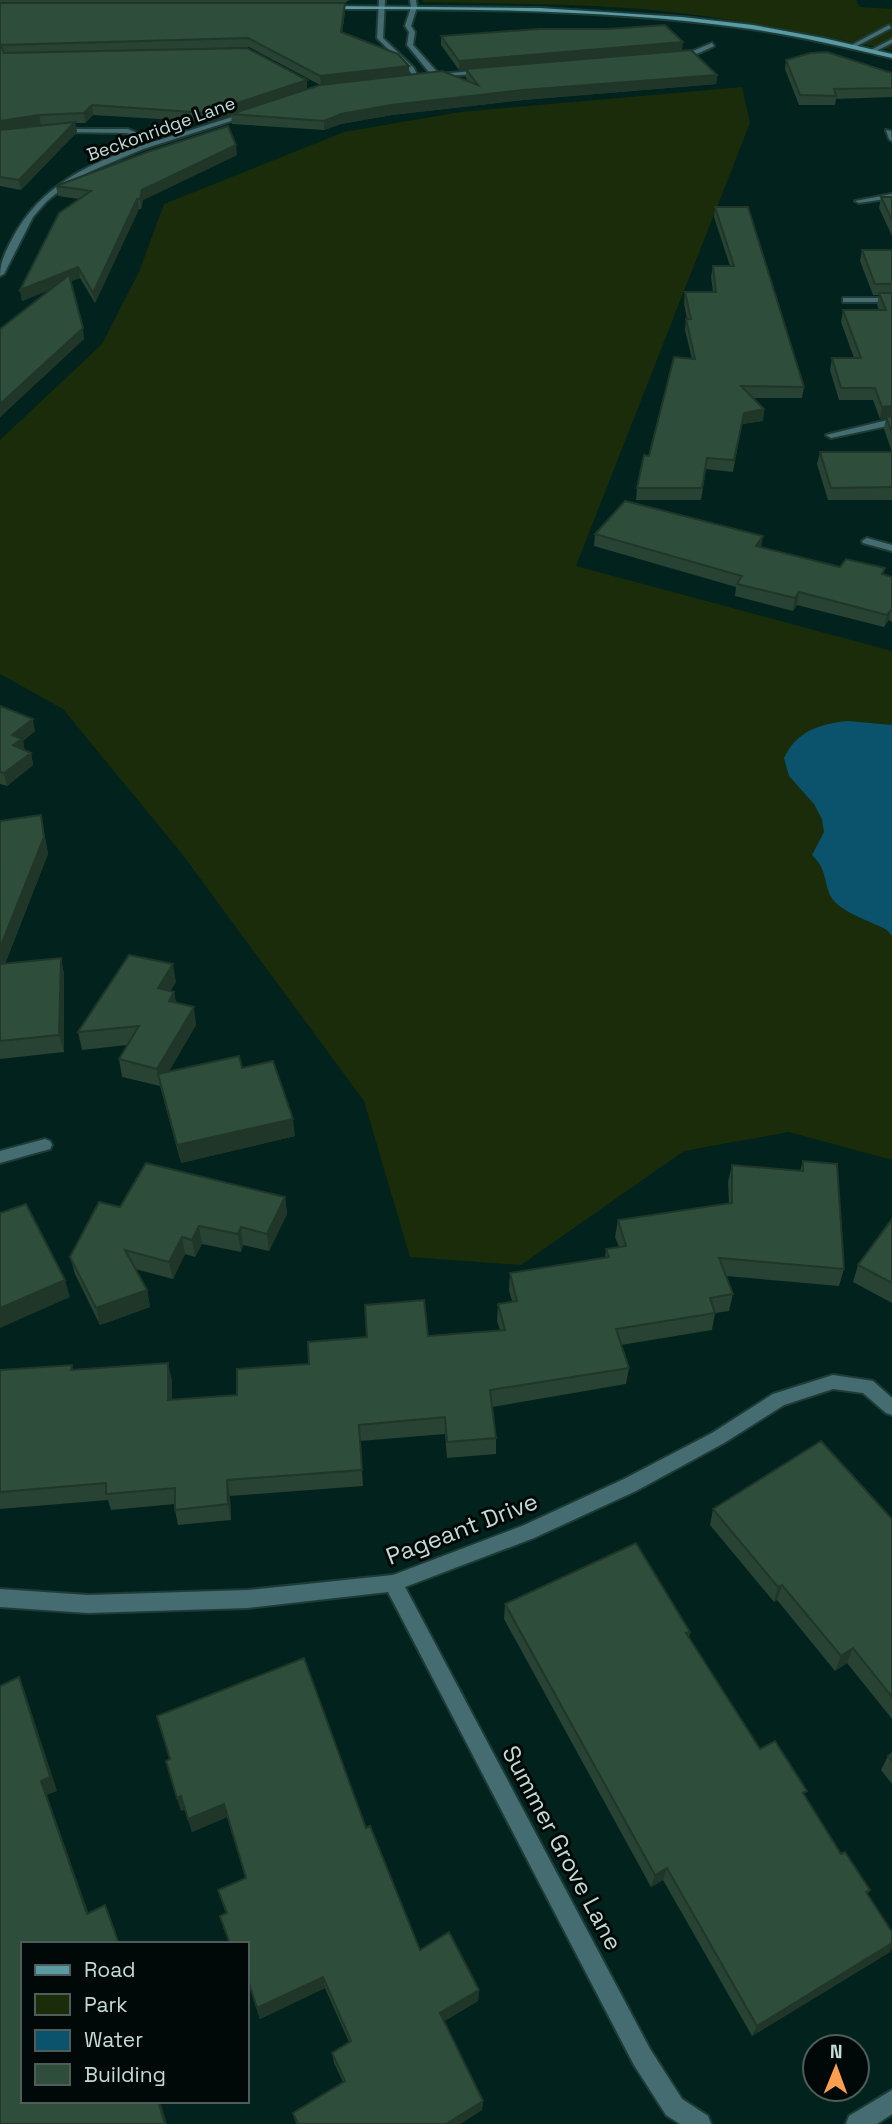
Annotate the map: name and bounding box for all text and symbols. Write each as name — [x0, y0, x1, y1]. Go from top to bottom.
street label: Beckonridge Lane — [84, 91, 238, 166]
street label: Pageant Drive — [382, 1485, 542, 1572]
street label: Summer Grove Lane — [495, 1740, 630, 1956]
legend — [21, 1942, 248, 2103]
text: Road — [84, 1956, 136, 1983]
text: Park — [84, 1991, 128, 2018]
text: Water — [84, 2026, 143, 2053]
north arrow — [801, 2033, 871, 2103]
text: N — [830, 2039, 843, 2064]
text: Building — [84, 2061, 166, 2088]

